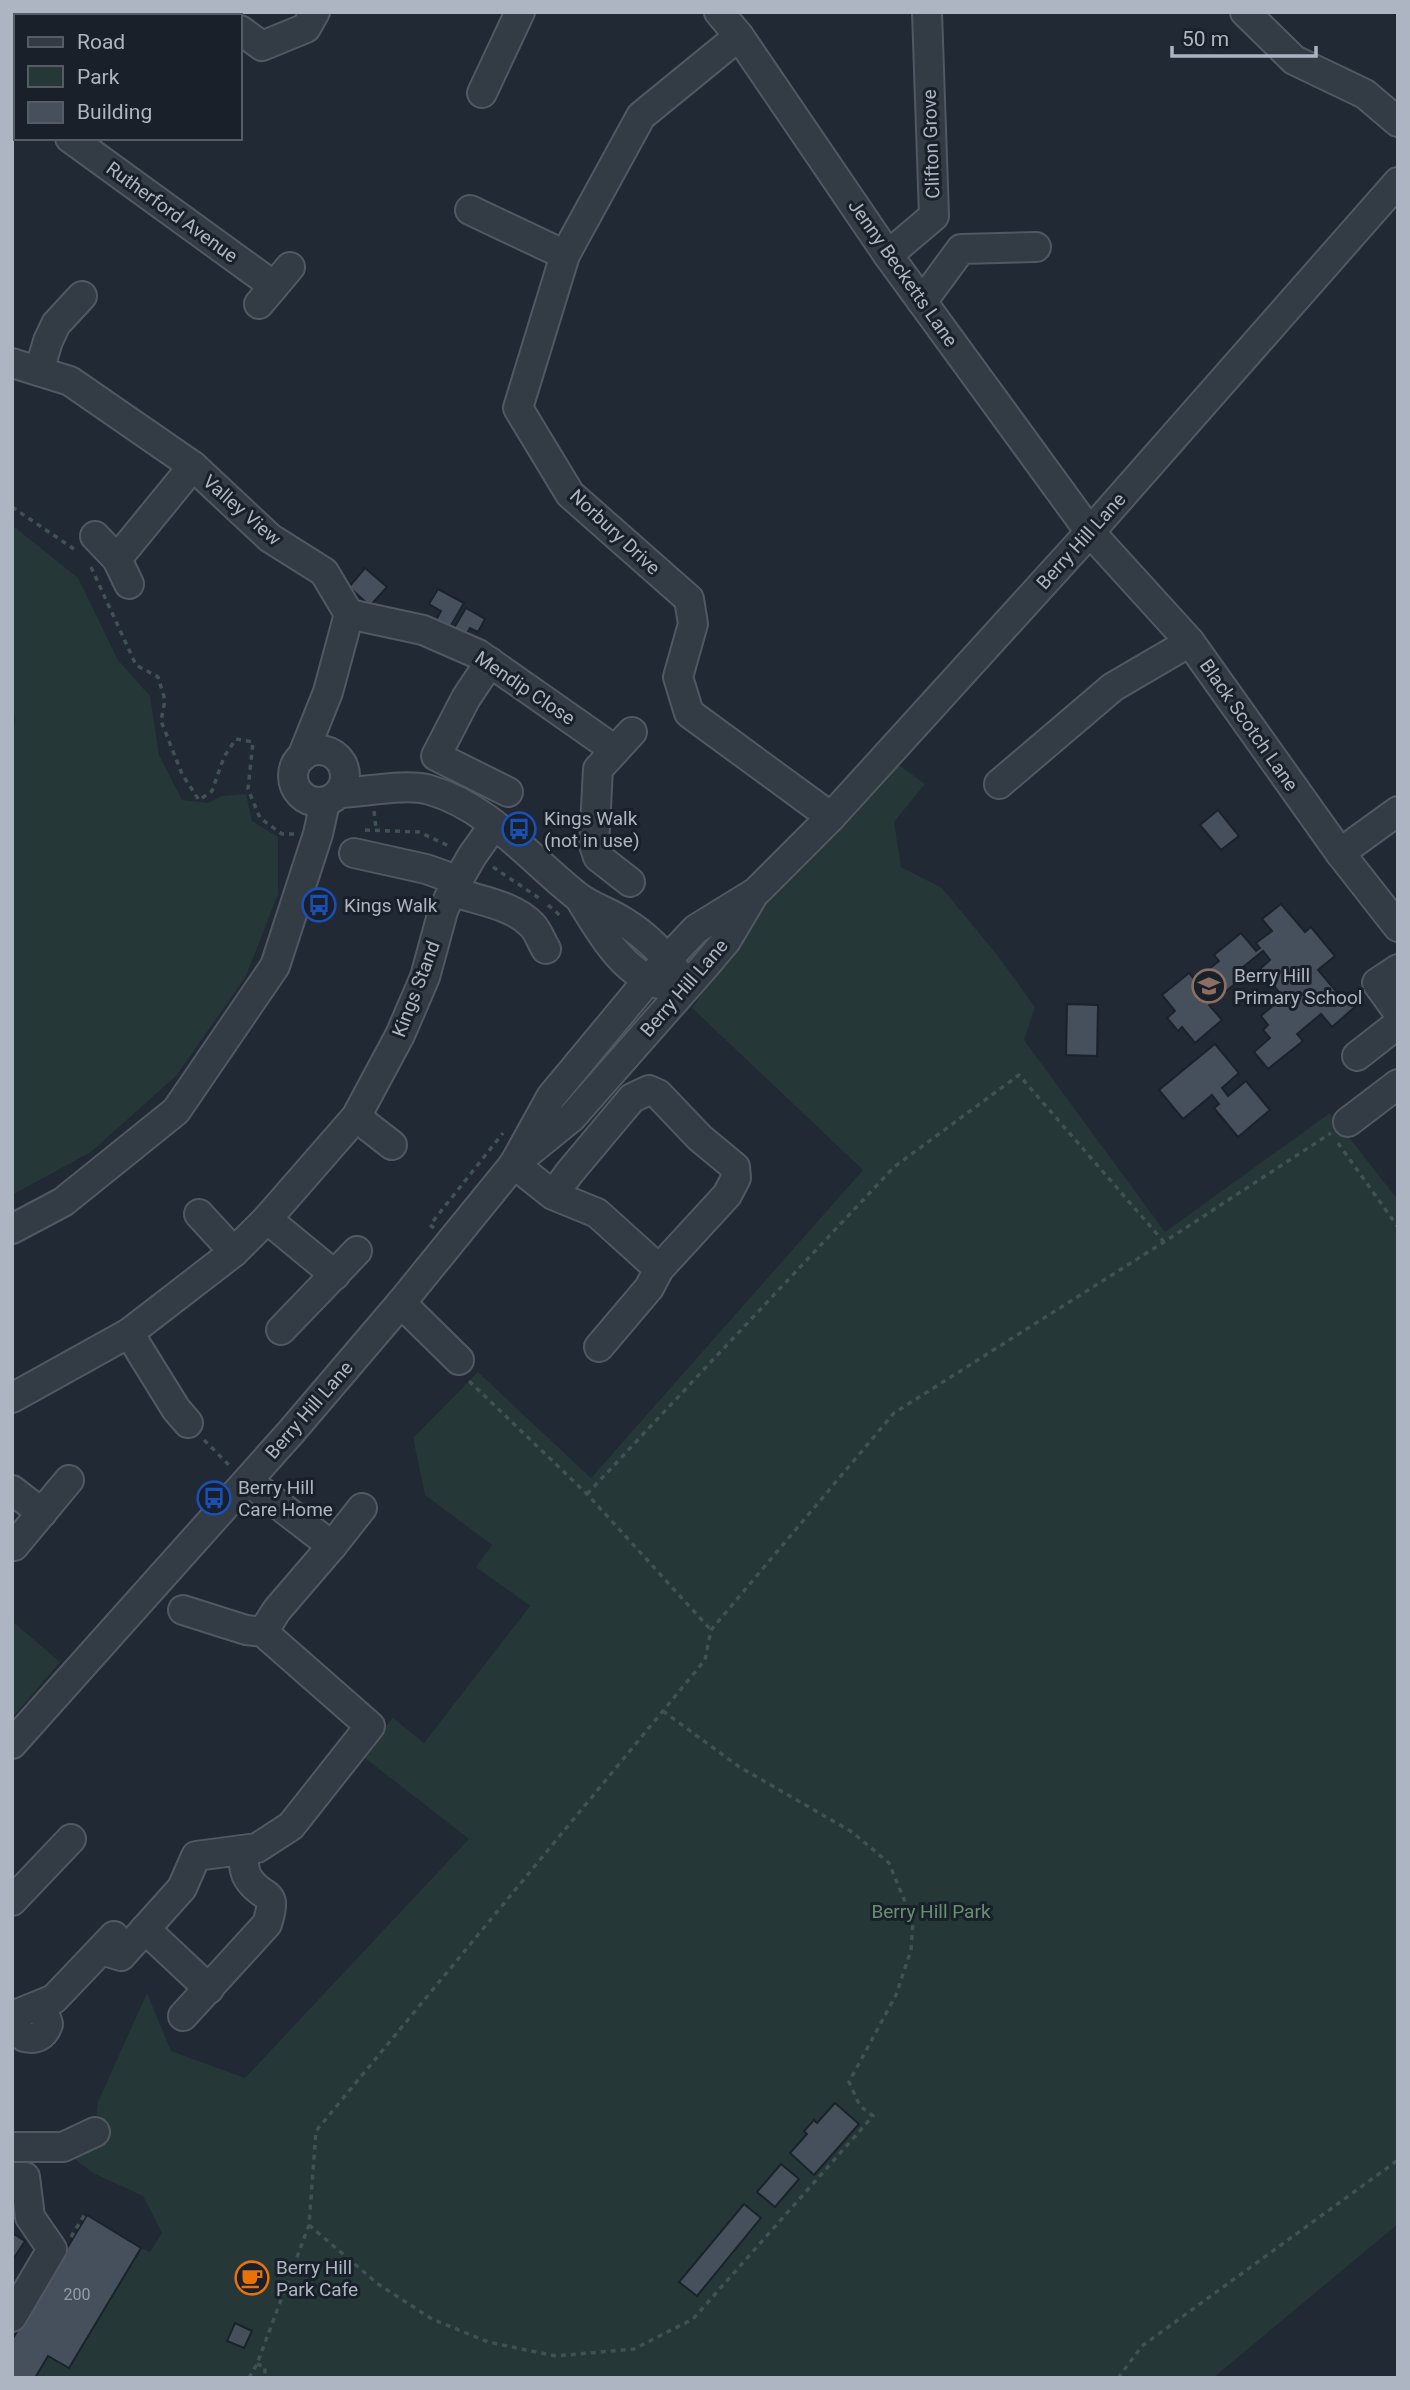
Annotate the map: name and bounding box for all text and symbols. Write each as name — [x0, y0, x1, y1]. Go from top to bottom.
legend — [14, 14, 242, 140]
scale bar — [1172, 14, 1316, 58]
text: 50 m — [1182, 27, 1229, 51]
text: Road — [77, 30, 125, 54]
text: Park — [77, 65, 120, 89]
street label: Clifton Grove — [918, 89, 944, 199]
text: Building — [77, 100, 152, 124]
street label: Rutherford Avenue — [102, 157, 242, 267]
street label: Jenny Becketts Lane — [843, 195, 963, 351]
street label: Valley View — [198, 470, 286, 550]
street label: Norbury Drive — [565, 484, 665, 580]
street label: Berry Hill Lane — [1032, 488, 1130, 594]
street label: Mendip Close — [471, 646, 579, 730]
street label: Black Scotch Lane — [1195, 655, 1303, 795]
place label: Kings Walk (not in use) — [544, 807, 640, 852]
bus stop icon: Kings Walk (not in use) — [500, 810, 538, 848]
bus stop icon: Kings Walk — [300, 886, 338, 924]
place label: Kings Walk — [344, 894, 438, 917]
street label: Berry Hill Lane — [635, 934, 733, 1042]
street label: Kings Stand — [387, 938, 445, 1040]
place label: Berry Hill Primary School — [1234, 964, 1362, 1009]
school or university icon: Berry Hill Primary School — [1190, 967, 1228, 1005]
street label: Berry Hill Lane — [260, 1356, 358, 1464]
place label: Berry Hill Care Home — [238, 1476, 333, 1521]
bus stop icon: Berry Hill Care Home — [195, 1479, 233, 1517]
park label: Berry Hill Park — [871, 1900, 991, 1923]
place label: Berry Hill Park Cafe — [276, 2256, 358, 2301]
cafe icon: Berry Hill Park Cafe — [233, 2259, 271, 2297]
house number: 200 — [64, 2285, 90, 2304]

